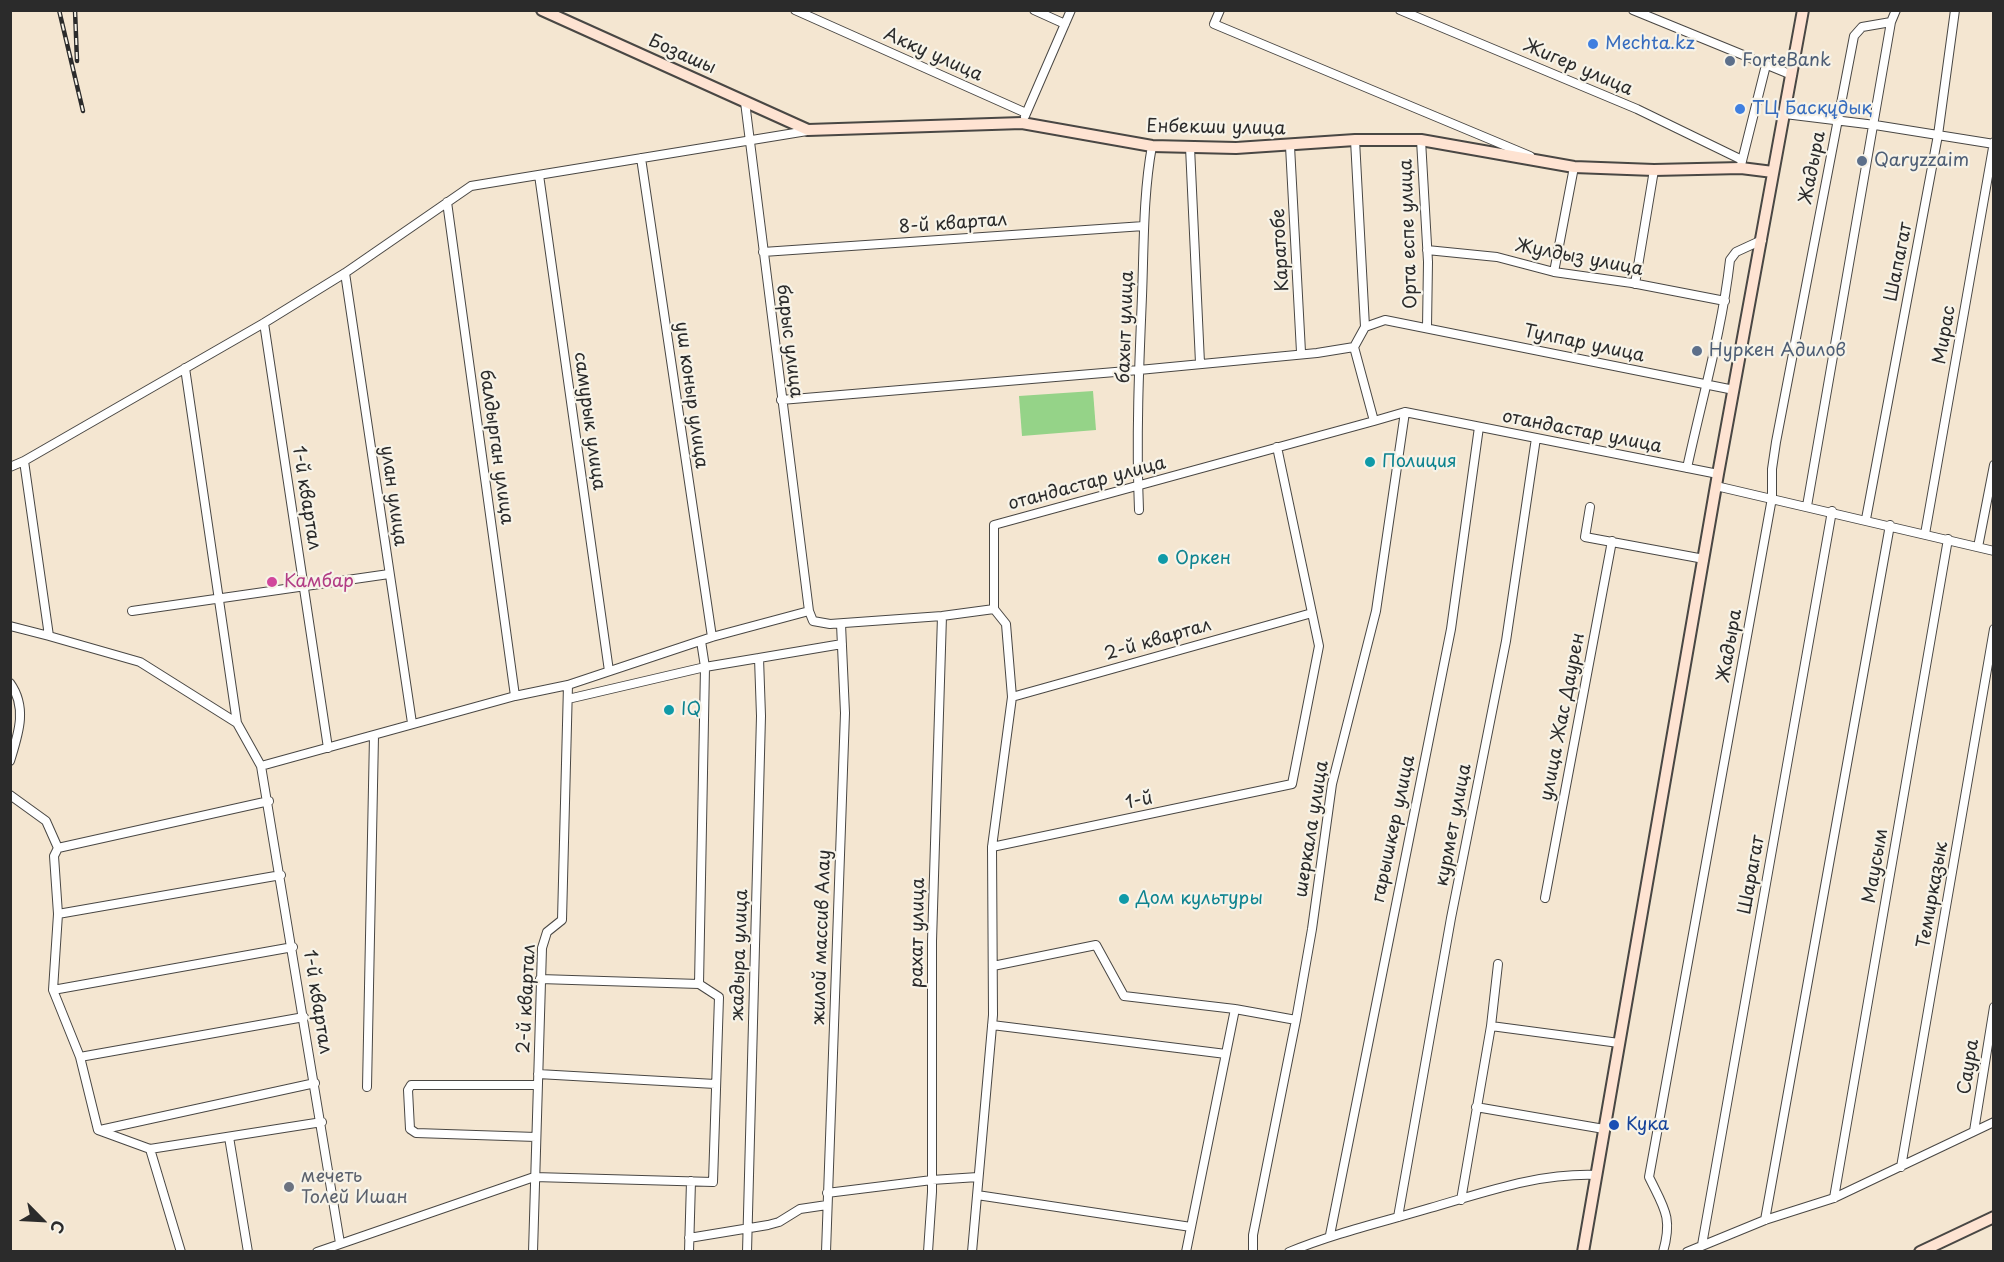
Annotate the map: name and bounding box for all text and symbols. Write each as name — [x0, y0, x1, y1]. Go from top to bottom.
street label: Акку улица — [880, 24, 986, 86]
street label: Бозашы — [645, 31, 719, 79]
place label: Mechta.kz — [1605, 33, 1695, 55]
street label: Жигер улица — [1520, 35, 1636, 101]
marker: Mechta.kz — [1586, 37, 1600, 51]
place label: ForteBank — [1742, 50, 1831, 72]
marker: ForteBank — [1723, 54, 1737, 68]
place label: ТЦ Басқұдық — [1752, 98, 1872, 120]
marker: ТЦ Басқұдық — [1733, 102, 1747, 116]
street label: Енбекши улица — [1146, 116, 1286, 140]
street label: Жадыра — [1795, 130, 1831, 206]
place label: Qaryzzaim — [1874, 150, 1969, 172]
marker: Qaryzzaim — [1855, 154, 1869, 168]
street label: Орта еспе улица — [1396, 159, 1422, 309]
street label: Каратобе — [1268, 208, 1294, 292]
street label: 8-й квартал — [898, 209, 1008, 239]
street label: Шапагат — [1881, 221, 1917, 303]
street label: Жулдыз улица — [1513, 235, 1645, 281]
street label: бахыт улица — [1113, 270, 1139, 384]
street label: барыс улица — [771, 283, 807, 399]
street label: Мирас — [1929, 304, 1961, 366]
street label: уш коныр улица — [670, 320, 712, 470]
street label: Тулпар улица — [1522, 321, 1646, 367]
place label: Нуркен Адилов — [1709, 340, 1846, 362]
marker: Нуркен Адилов — [1690, 344, 1704, 358]
street label: самурык улица — [569, 350, 609, 492]
street label: балдырган улица — [474, 368, 518, 526]
street label: отандастар улица — [1500, 406, 1664, 458]
street label: 1-й квартал — [287, 444, 325, 552]
street label: улан улица — [375, 444, 411, 548]
place label: Полиция — [1382, 451, 1457, 473]
street label: отандастар улица — [1006, 453, 1168, 515]
marker: Полиция — [1363, 455, 1377, 469]
place label: Оркен — [1175, 548, 1231, 570]
marker: Оркен — [1156, 552, 1170, 566]
place label: Камбар — [284, 571, 354, 593]
marker: Камбар — [265, 575, 279, 589]
street label: Жадыра — [1713, 608, 1747, 684]
street label: 2-й квартал — [1102, 614, 1214, 666]
street label: улица Жас Даурен — [1536, 631, 1590, 803]
place label: IQ — [681, 699, 701, 721]
marker: IQ — [662, 703, 676, 717]
street label: гарышкер улица — [1368, 753, 1420, 905]
street label: шеркала улица — [1291, 759, 1333, 899]
street label: курмет улица — [1432, 762, 1476, 888]
street label: 1-й — [1123, 788, 1155, 814]
street label: Маусым — [1859, 827, 1893, 905]
street label: Шарагат — [1734, 834, 1770, 916]
street label: Темирказык — [1913, 840, 1953, 950]
street label: жилой массив Алау — [808, 849, 836, 1025]
street label: рахат улица — [906, 878, 930, 988]
place label: Дом культуры — [1136, 888, 1263, 910]
street label: жадыра улица — [727, 889, 753, 1021]
marker: Дом культуры — [1117, 892, 1131, 906]
street label: 2-й квартал — [513, 944, 541, 1054]
street label: 1-й квартал — [298, 948, 336, 1056]
street label: Саура — [1954, 1038, 1984, 1096]
place label: Кука — [1626, 1114, 1669, 1136]
marker: Кука — [1607, 1118, 1621, 1132]
place label: мечеть Толей Ишан — [301, 1166, 408, 1208]
marker: мечеть Толей Ишан — [282, 1180, 296, 1194]
north arrow — [12, 1190, 72, 1250]
text: С — [45, 1217, 72, 1238]

